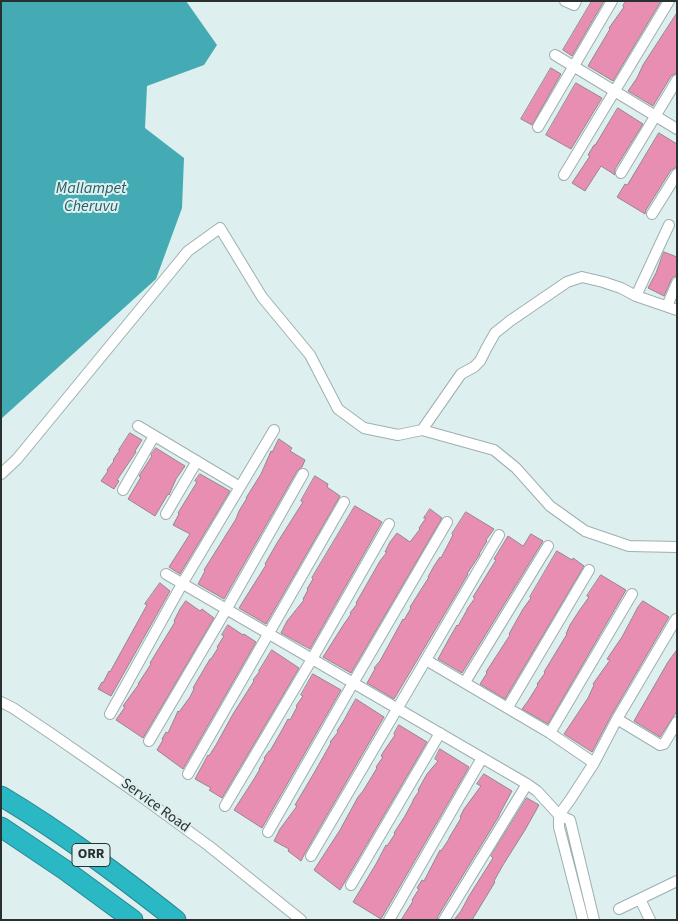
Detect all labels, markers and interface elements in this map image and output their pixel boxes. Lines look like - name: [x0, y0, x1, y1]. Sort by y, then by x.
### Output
- water label: Mallampet Cheruvu: [56, 179, 126, 217]
- street label: Service Road: [117, 775, 193, 837]
- road number: ORR: [72, 844, 110, 866]

